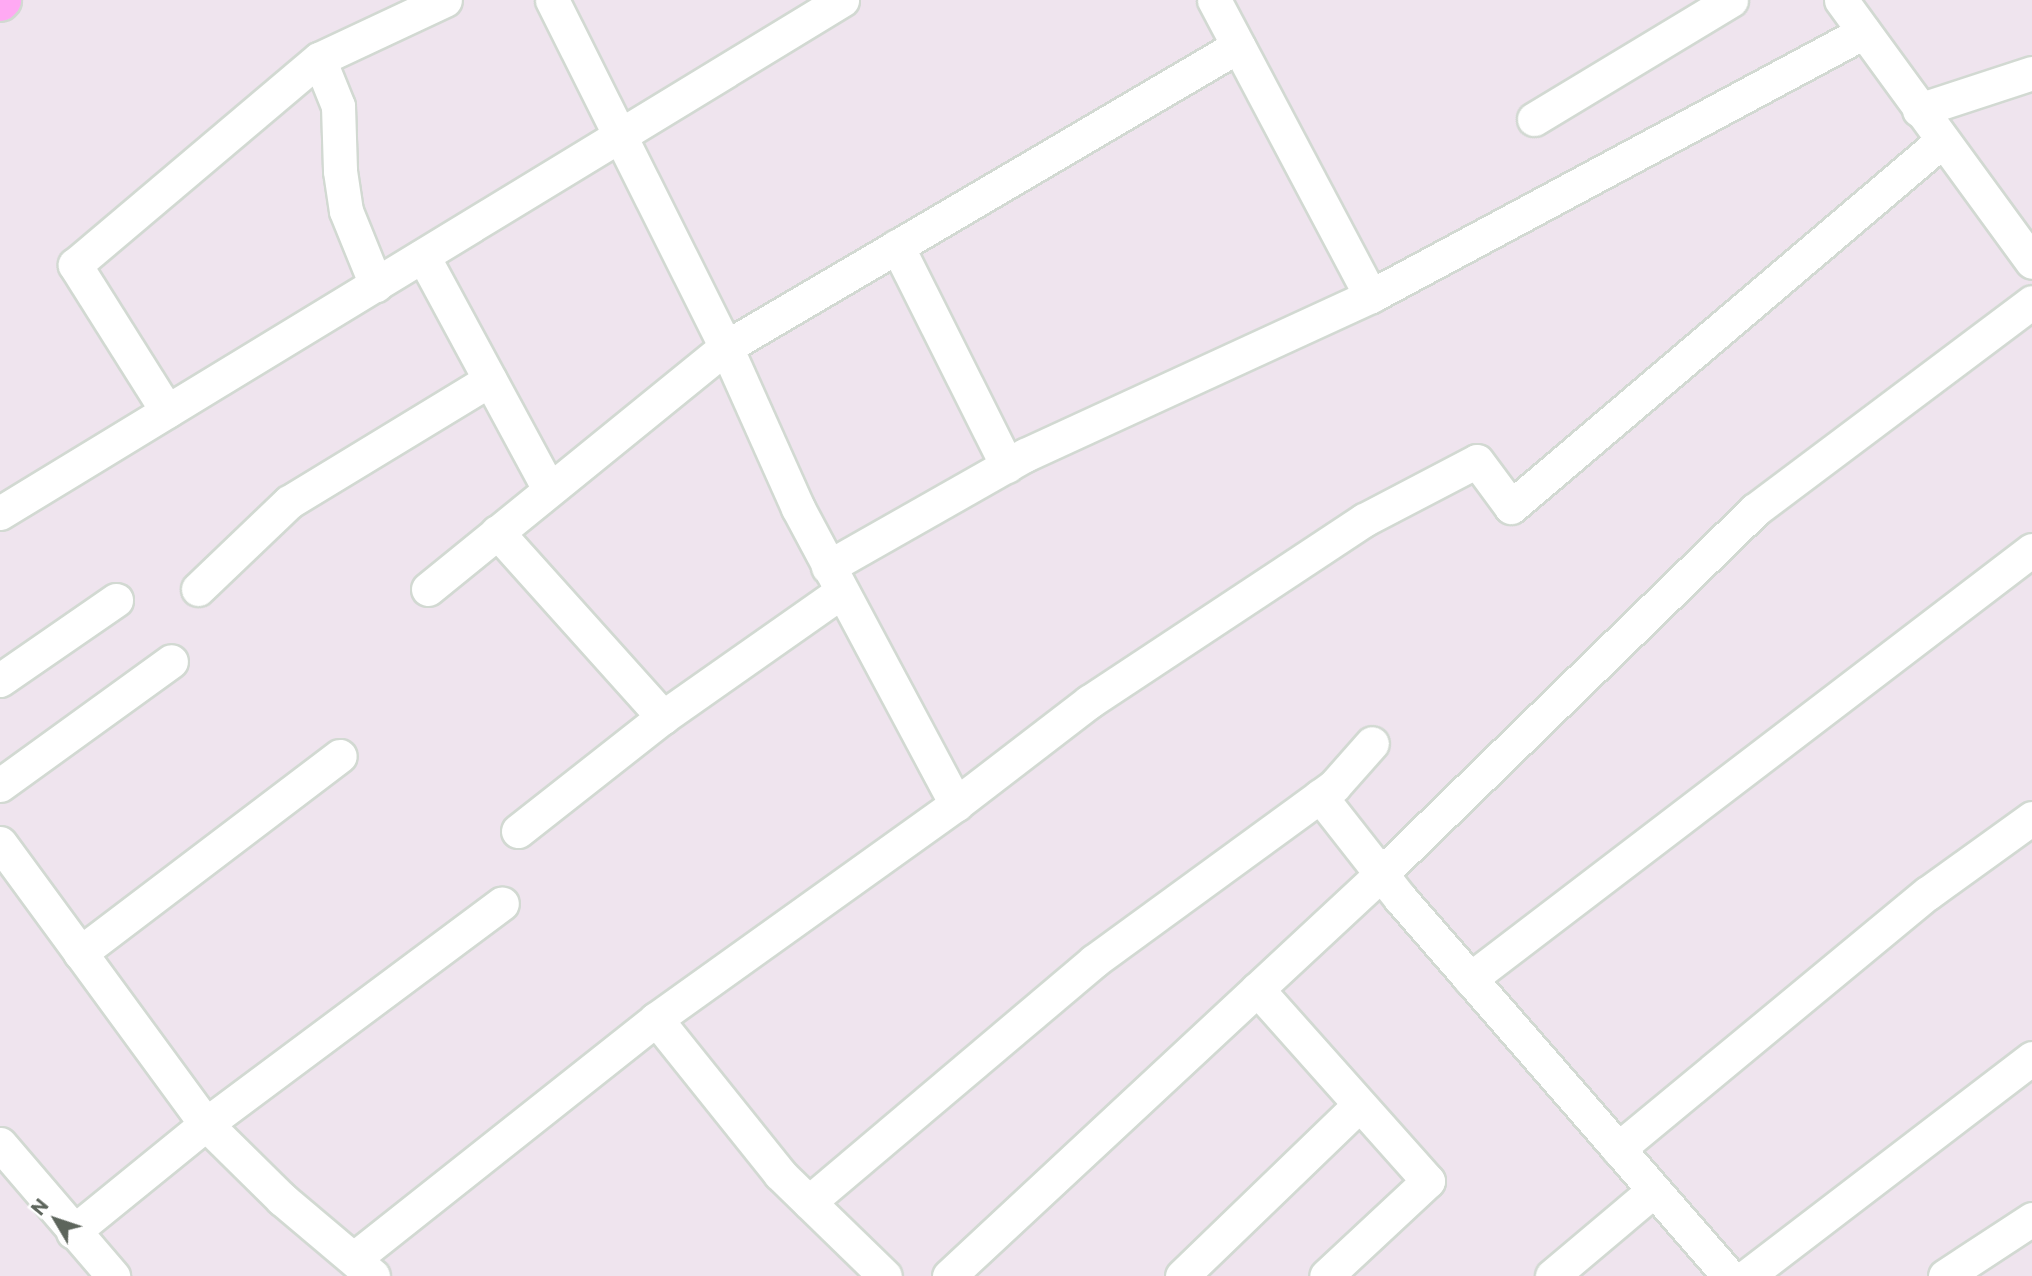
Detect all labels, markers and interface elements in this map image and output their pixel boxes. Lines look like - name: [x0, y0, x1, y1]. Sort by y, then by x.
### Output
- north arrow: [21, 1185, 91, 1255]
- text: N: [26, 1194, 53, 1219]

